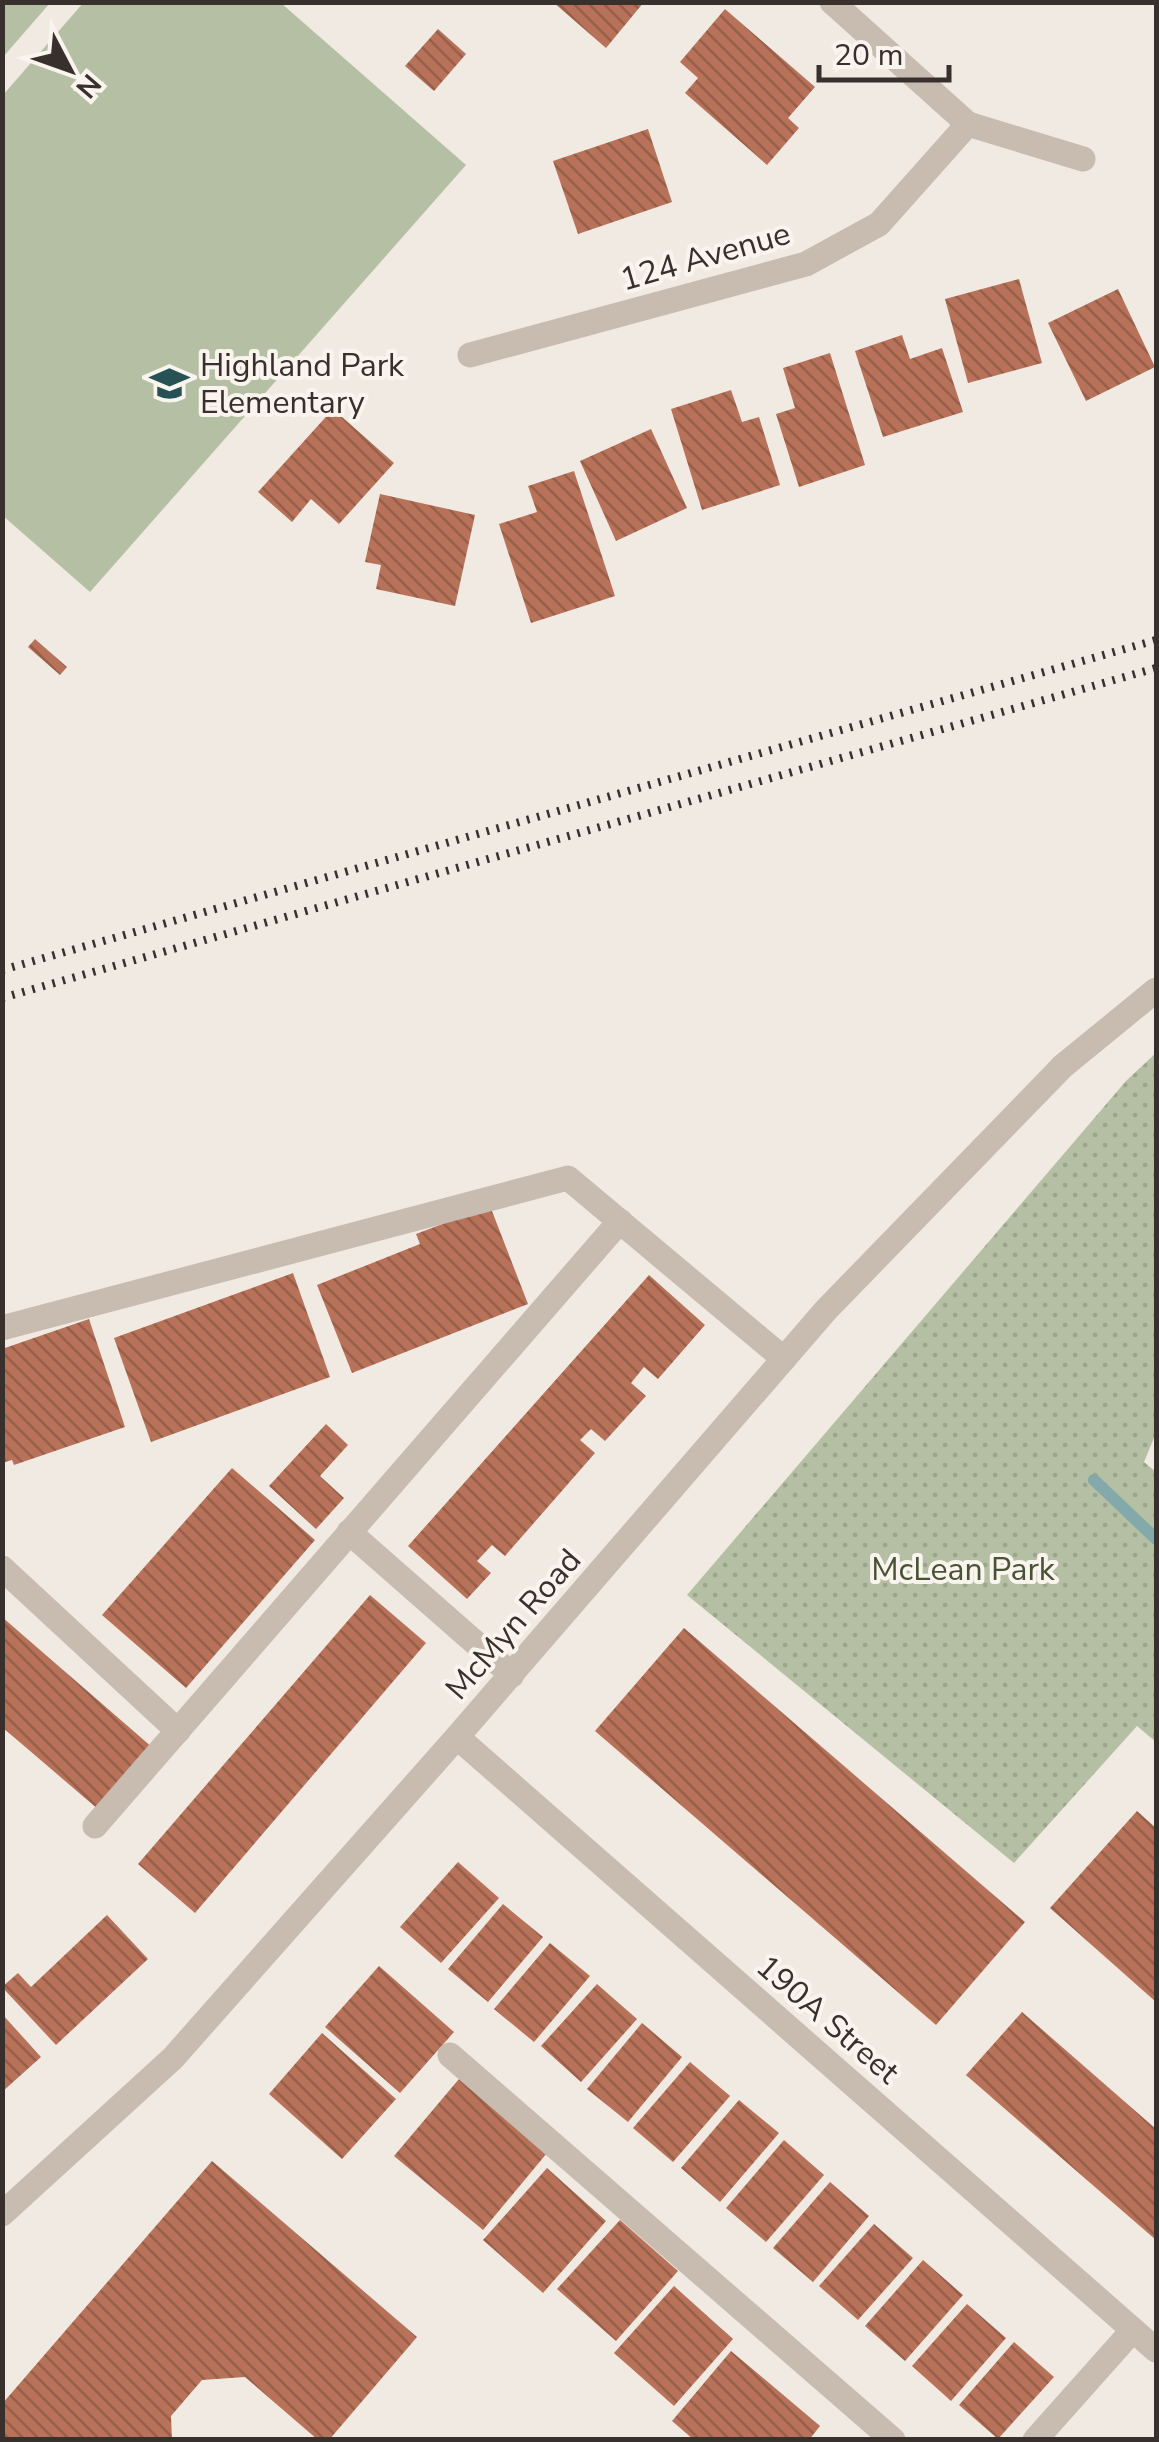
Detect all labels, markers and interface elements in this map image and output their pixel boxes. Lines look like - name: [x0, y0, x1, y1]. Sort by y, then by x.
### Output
- north arrow: [20, 20, 120, 120]
- scale bar: [819, 20, 949, 82]
- text: 20 m: [834, 35, 903, 76]
- text: N: [67, 65, 109, 106]
- street label: 124 Avenue: [615, 212, 795, 301]
- place label: Highland Park Elementary: [200, 344, 405, 424]
- school or university icon: Highland Park Elementary: [149, 362, 191, 404]
- street label: McMyn Road: [436, 1540, 591, 1709]
- park label: McLean Park: [871, 1548, 1056, 1591]
- street label: 190A Street: [747, 1945, 909, 2094]

